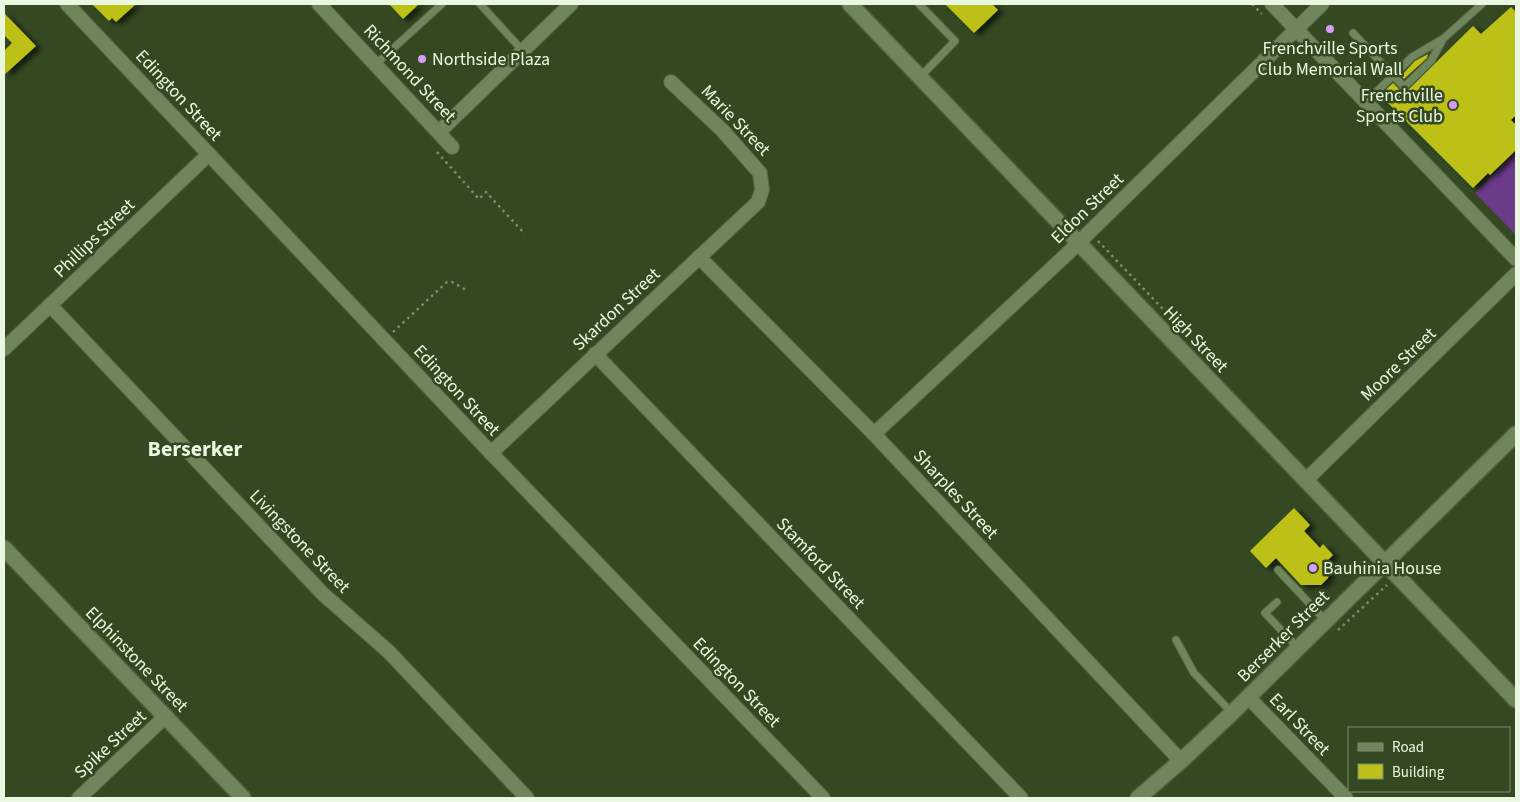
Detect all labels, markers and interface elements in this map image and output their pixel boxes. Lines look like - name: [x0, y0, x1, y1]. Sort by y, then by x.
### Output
- street label: Richmond Street: [358, 19, 462, 128]
- marker: Frenchville Sports Club Memorial Wall: [1324, 23, 1336, 35]
- place label: Frenchville Sports Club Memorial Wall: [1258, 36, 1402, 82]
- street label: Edington Street: [130, 44, 228, 147]
- place label: Northside Plaza: [432, 47, 550, 72]
- marker: Northside Plaza: [416, 53, 428, 65]
- street label: Marie Street: [695, 79, 776, 162]
- place label: Frenchville Sports Club: [1356, 83, 1443, 129]
- marker: Frenchville Sports Club: [1447, 99, 1459, 111]
- street label: Eldon Street: [1045, 167, 1129, 249]
- street label: Phillips Street: [48, 193, 141, 284]
- street label: Skardon Street: [567, 262, 666, 357]
- street label: High Street: [1158, 301, 1234, 378]
- street label: Moore Street: [1355, 322, 1442, 407]
- street label: Edington Street: [408, 339, 506, 442]
- district label: Berserker: [148, 433, 243, 465]
- street label: Sharples Street: [907, 444, 1004, 545]
- street label: Livingstone Street: [244, 484, 356, 599]
- street label: Stamford Street: [771, 512, 871, 615]
- place label: Bauhinia House: [1323, 556, 1441, 581]
- marker: Bauhinia House: [1307, 562, 1319, 574]
- street label: Berserker Street: [1232, 585, 1335, 688]
- street label: Elphinstone Street: [80, 601, 194, 718]
- street label: Edington Street: [687, 632, 786, 733]
- street label: Earl Street: [1264, 688, 1336, 761]
- street label: Spike Street: [69, 704, 152, 784]
- legend: [1348, 727, 1510, 792]
- text: Road: [1392, 737, 1424, 758]
- text: Building: [1392, 762, 1445, 783]

